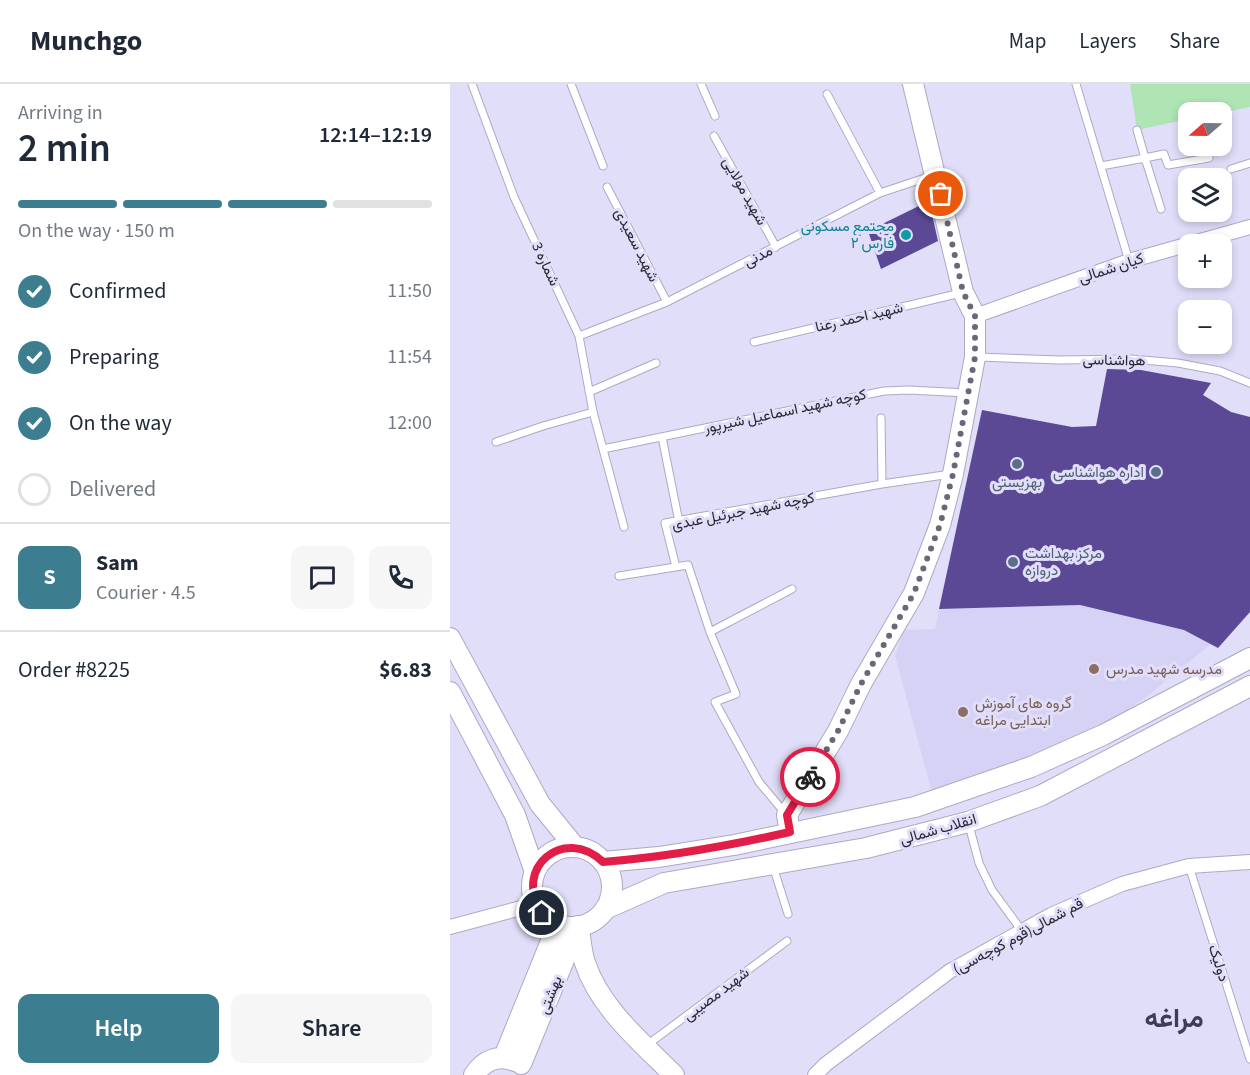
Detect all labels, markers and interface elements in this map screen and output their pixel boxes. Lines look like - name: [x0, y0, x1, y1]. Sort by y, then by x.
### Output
- text: Munchgo: [30, 21, 142, 61]
- text: Map: [1009, 26, 1046, 56]
- text: Layers: [1079, 26, 1136, 56]
- text: Share: [1169, 26, 1220, 56]
- text: Arriving in: [18, 99, 103, 127]
- north arrow: [1178, 102, 1232, 156]
- map controls: [1178, 102, 1232, 354]
- text: 12:14–12:19: [319, 119, 432, 151]
- text: 2 min: [18, 121, 111, 177]
- street label: شهید مولایی: [717, 153, 772, 229]
- pin: [915, 168, 966, 219]
- button: layers: [1178, 168, 1232, 222]
- icon: bag: [924, 177, 957, 210]
- street label: شهید سعیدی: [609, 205, 664, 286]
- place label: مجتمع مسکونی فارس ۲: [801, 216, 894, 254]
- text: On the way · 150 m: [18, 217, 175, 245]
- marker: مجتمع مسکونی فارس ۲: [899, 228, 913, 242]
- button: +: [1178, 234, 1232, 288]
- street label: شماره 3: [526, 239, 565, 290]
- street label: مدنی: [740, 240, 776, 273]
- street label: کیان شمالی: [1076, 248, 1147, 289]
- icon: check: [18, 275, 51, 308]
- text: Confirmed: [69, 275, 166, 307]
- text: 11:50: [387, 277, 432, 305]
- street label: شهید احمد رعنا: [813, 297, 905, 338]
- button: −: [1178, 300, 1232, 354]
- icon: check: [18, 341, 51, 374]
- text: Preparing: [69, 341, 159, 373]
- text: 11:54: [387, 343, 432, 371]
- street label: هواشناسی: [1082, 349, 1146, 372]
- street label: کوچه شهید اسماعیل شیرپور: [701, 384, 869, 439]
- icon: check: [18, 407, 51, 440]
- text: On the way: [69, 407, 172, 439]
- text: 12:00: [387, 409, 432, 437]
- marker: بهزیستی: [1010, 457, 1024, 471]
- place label: اداره هواشناسی: [1053, 462, 1144, 483]
- marker: اداره هواشناسی: [1149, 465, 1163, 479]
- place label: بهزیستی: [992, 472, 1042, 493]
- text: Delivered: [69, 473, 156, 505]
- street label: کوچه شهید جبرئیل عبدی: [670, 487, 817, 536]
- place label: مرکز بهداشت دروازه: [1025, 543, 1102, 581]
- button: chat: [291, 546, 354, 609]
- button: phone: [369, 546, 432, 609]
- text: Sam: [96, 547, 139, 579]
- marker: مرکز بهداشت دروازه: [1006, 555, 1020, 569]
- text: S: [43, 561, 56, 593]
- text: Courier · 4.5: [96, 579, 196, 607]
- text: Order #8225: [18, 654, 130, 686]
- text: $6.83: [379, 654, 432, 686]
- place label: مدرسه شهید مدرس: [1106, 659, 1222, 680]
- marker: مدرسه شهید مدرس: [1087, 662, 1101, 676]
- place label: گروه های آموزش ابتدایی مراغه: [975, 693, 1072, 731]
- marker: گروه های آموزش ابتدایی مراغه: [956, 705, 970, 719]
- courier: [780, 747, 840, 807]
- icon: bike: [794, 761, 827, 794]
- street label: انقلاب شمالی: [897, 809, 979, 850]
- pin: [516, 887, 567, 938]
- street label: قم شمالی(قوم کوچه‌سی): [949, 893, 1087, 980]
- icon: home: [525, 896, 558, 929]
- street label: دولیک: [1203, 942, 1234, 984]
- street label: شهید مصیبی: [679, 962, 754, 1026]
- street label: بهشتی: [533, 973, 568, 1018]
- button: Help: [18, 994, 219, 1063]
- button: Share: [231, 994, 432, 1063]
- district label: مراغه: [1144, 999, 1204, 1038]

